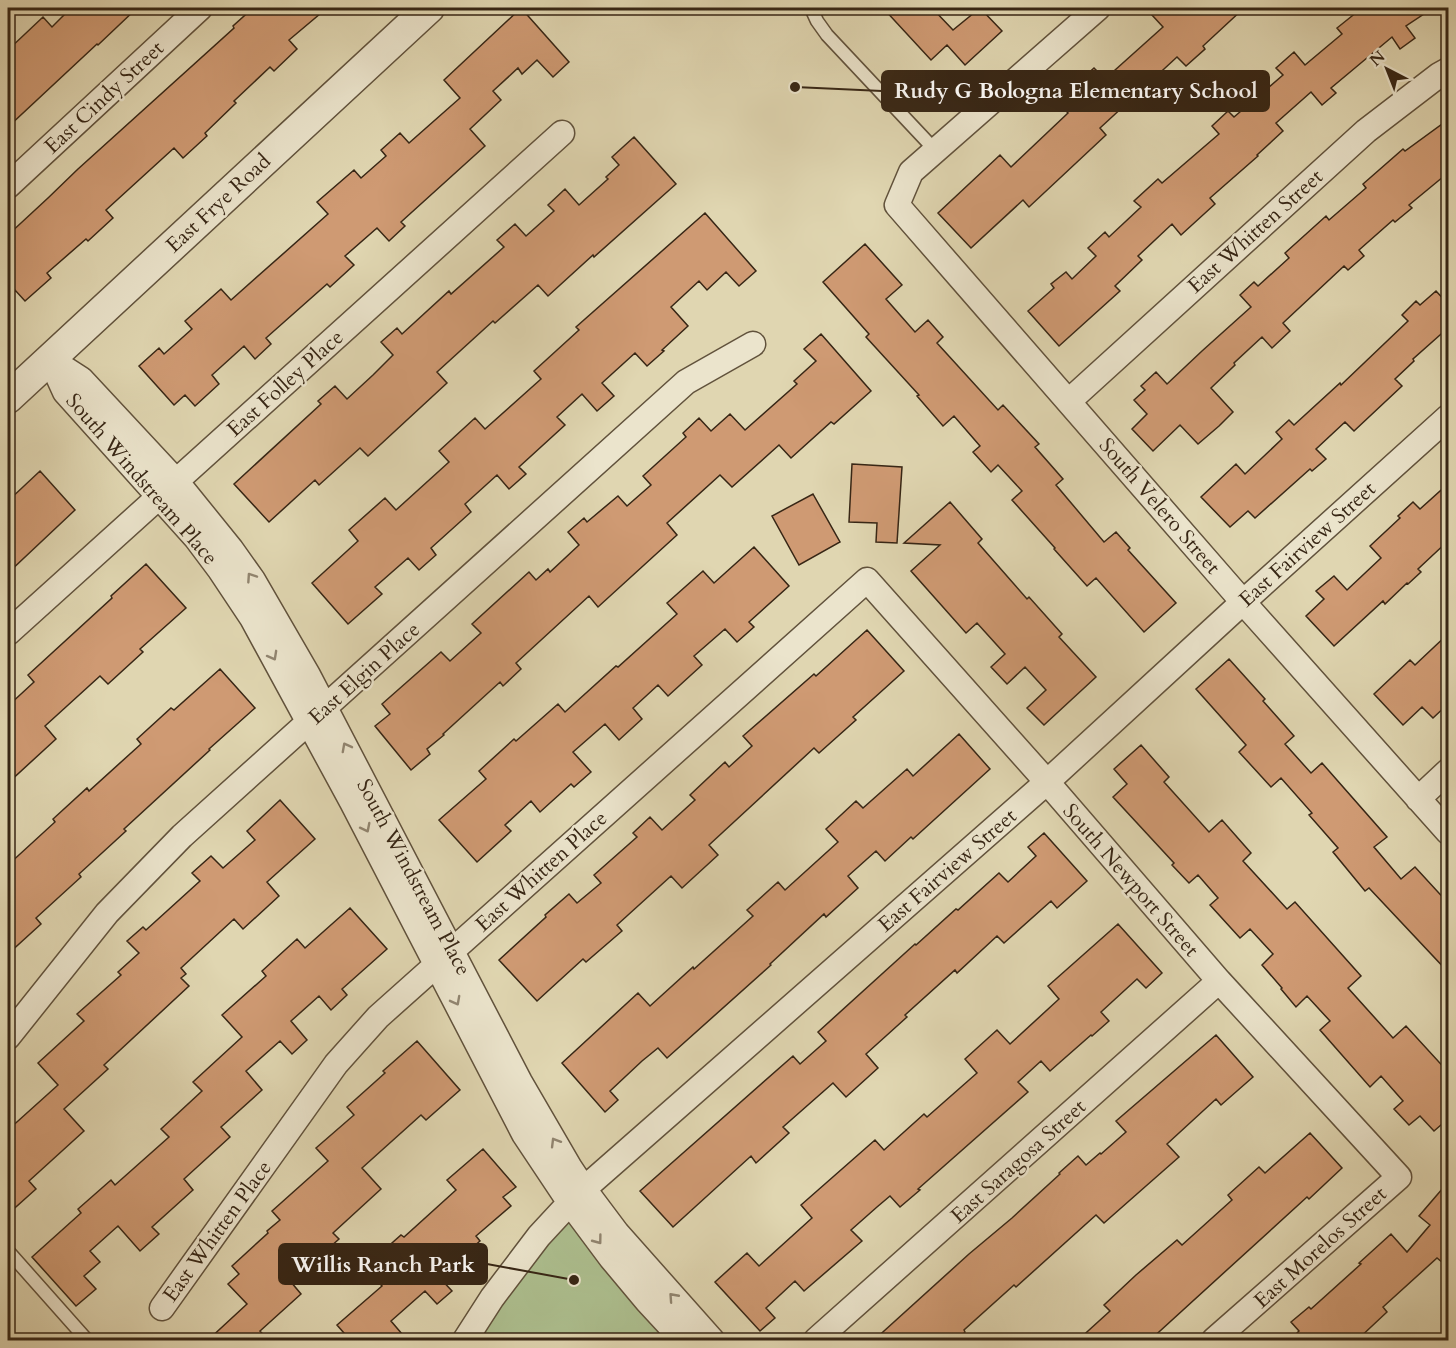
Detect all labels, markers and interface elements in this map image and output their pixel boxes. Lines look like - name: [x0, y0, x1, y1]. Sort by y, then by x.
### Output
- street label: East Cindy Street: [38, 34, 171, 160]
- north arrow: [1357, 39, 1417, 99]
- text: N: [1365, 46, 1390, 71]
- callout: Rudy G Bologna Elementary School: [882, 71, 1269, 111]
- text: Rudy G Bologna Elementary School: [894, 76, 1258, 106]
- street label: East Frye Road: [160, 147, 277, 259]
- street label: East Whitten Street: [1181, 163, 1330, 300]
- street label: East Folley Place: [221, 323, 350, 444]
- street label: South Windstream Place: [59, 387, 224, 571]
- street label: South Velero Street: [1092, 432, 1227, 581]
- street label: East Fairview Street: [1233, 475, 1382, 614]
- one-way arrow: [246, 573, 258, 583]
- street label: East Elgin Place: [302, 615, 426, 731]
- one-way arrow: [266, 650, 277, 660]
- one-way arrow: [342, 743, 353, 753]
- street label: South Windstream Place: [349, 774, 478, 981]
- street label: South Newport Street: [1056, 797, 1206, 963]
- street label: East Fairview Street: [872, 802, 1023, 939]
- street label: East Whitten Place: [469, 804, 614, 938]
- one-way arrow: [359, 821, 370, 832]
- one-way arrow: [448, 994, 460, 1005]
- street label: East Saragosa Street: [944, 1092, 1093, 1230]
- one-way arrow: [550, 1138, 562, 1148]
- street label: East Whitten Place: [156, 1155, 279, 1308]
- street label: East Morelos Street: [1248, 1180, 1393, 1315]
- one-way arrow: [590, 1233, 601, 1244]
- callout: Willis Ranch Park: [279, 1244, 487, 1284]
- text: Willis Ranch Park: [290, 1250, 475, 1280]
- one-way arrow: [669, 1293, 680, 1304]

